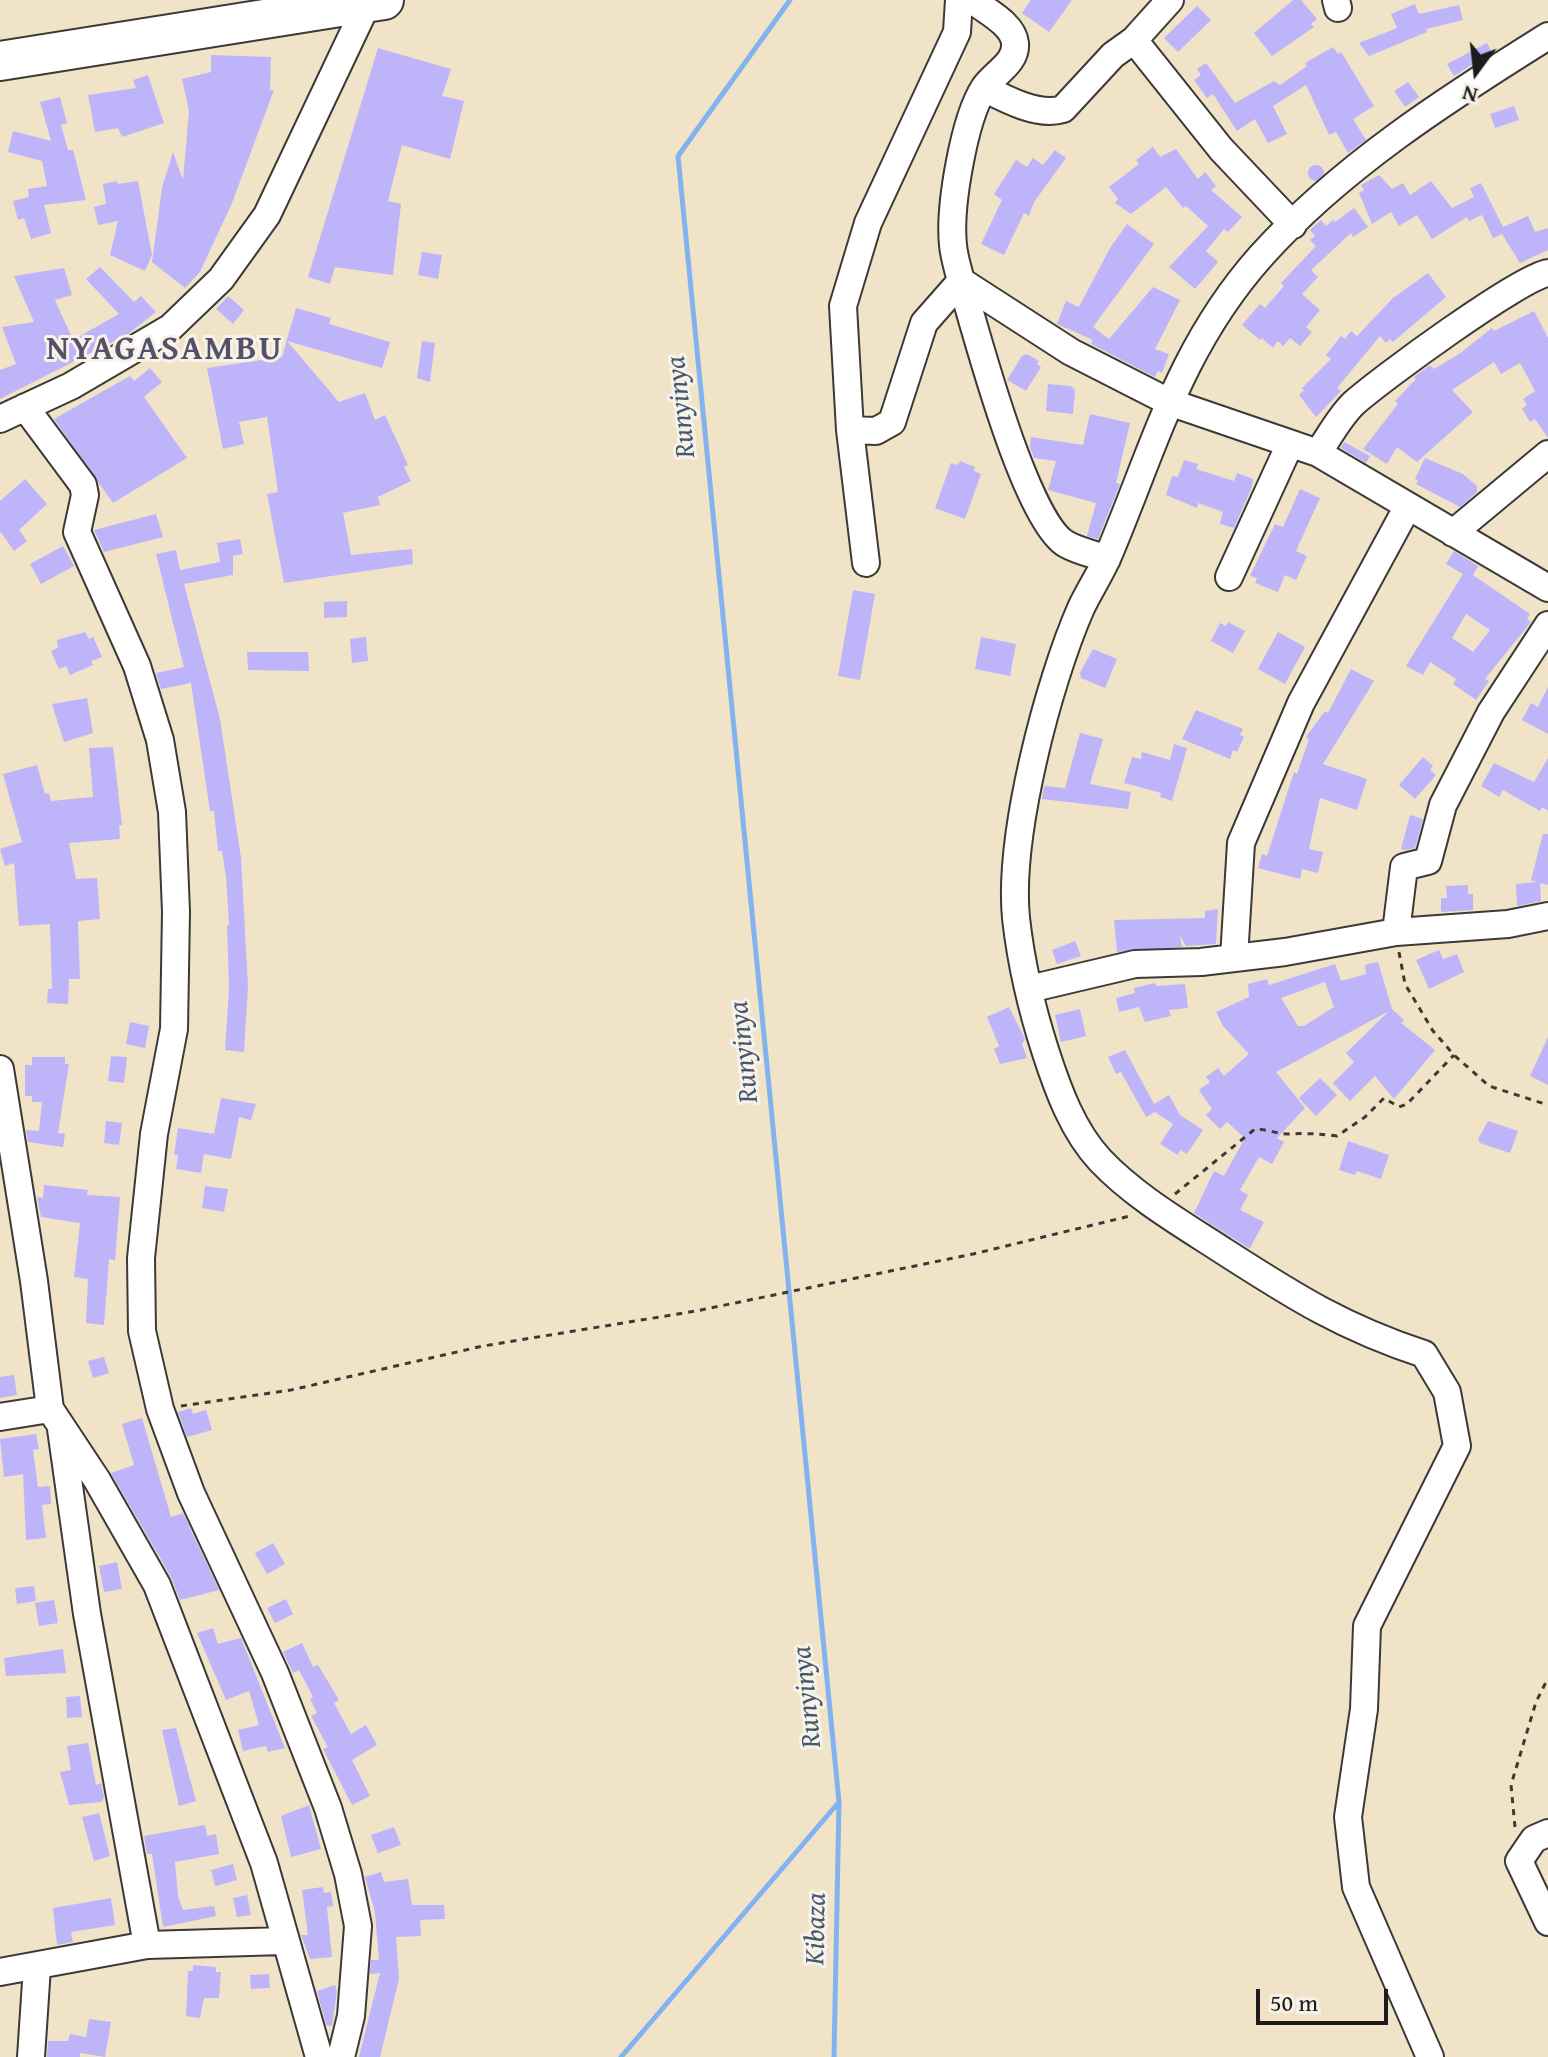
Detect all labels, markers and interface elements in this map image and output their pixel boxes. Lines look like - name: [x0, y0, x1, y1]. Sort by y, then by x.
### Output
- north arrow: [1436, 32, 1516, 112]
- text: N: [1459, 78, 1481, 113]
- district label: NYAGASAMBU: [46, 330, 284, 370]
- water label: Runyinya: [660, 354, 704, 460]
- water label: Runyinya: [723, 999, 767, 1105]
- water label: Runyinya: [786, 1644, 830, 1750]
- water label: Kibaza: [800, 1892, 834, 1966]
- scale bar: [1260, 1973, 1392, 2023]
- text: 50 m: [1270, 1985, 1318, 2020]

